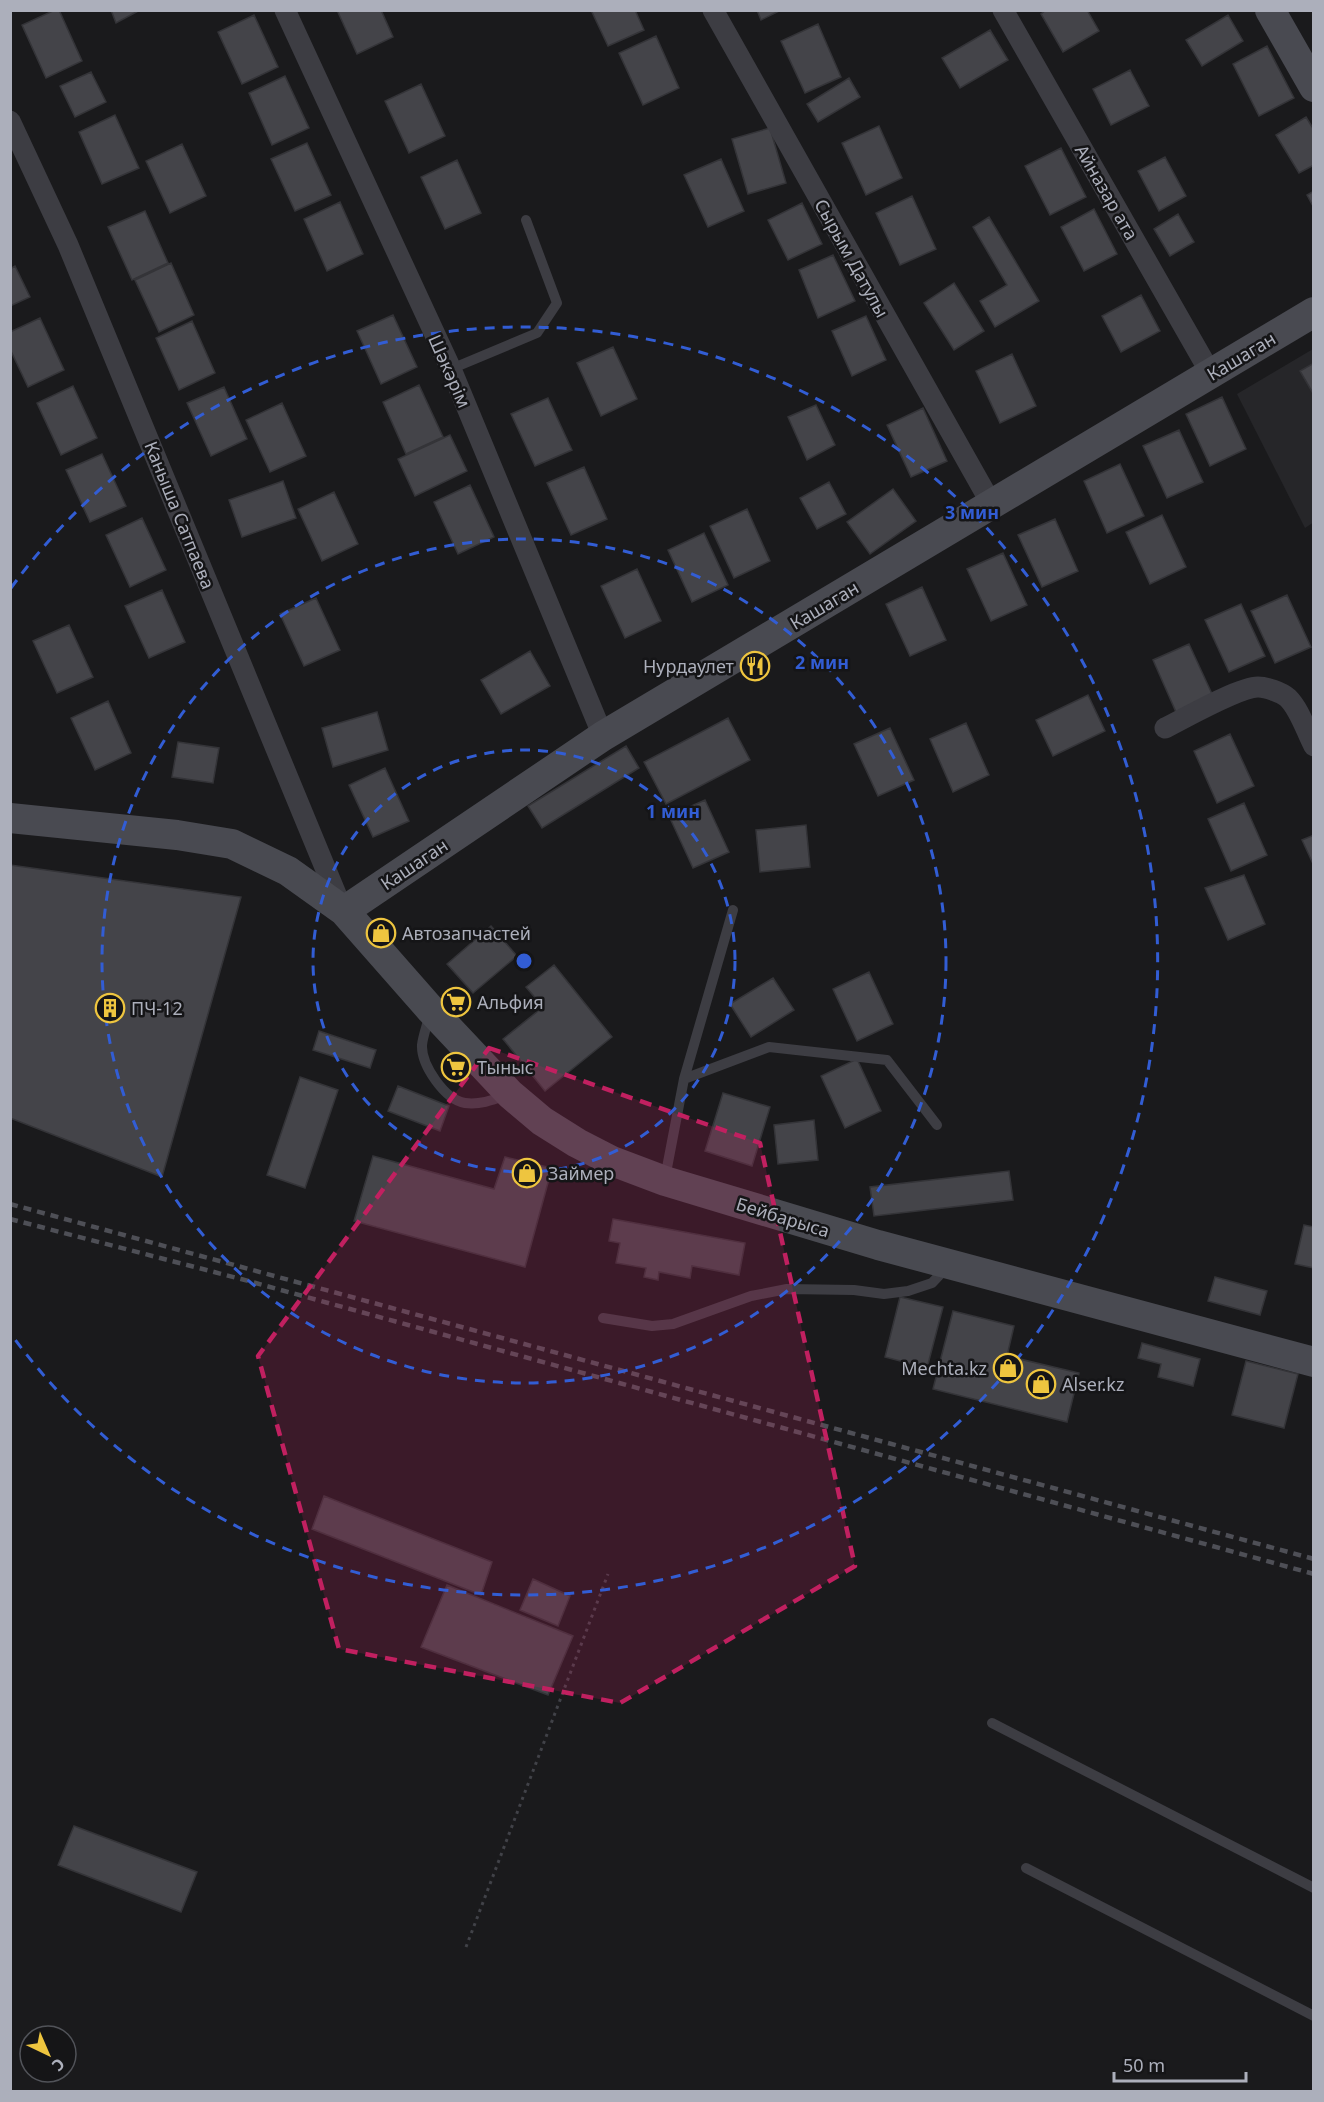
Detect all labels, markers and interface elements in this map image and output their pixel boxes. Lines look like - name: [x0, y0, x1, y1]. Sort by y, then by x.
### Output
- street label: Айназар ата: [1070, 140, 1144, 244]
- street label: Сырым Датулы: [809, 194, 895, 322]
- street label: Кашаган: [1202, 326, 1280, 386]
- street label: Шәкәрім: [423, 331, 477, 411]
- street label: Каныша Сатпаева: [139, 438, 221, 592]
- text: 3 мин: [945, 500, 999, 524]
- street label: Кашаган: [785, 575, 863, 635]
- restaurant icon: Нурдаулет: [739, 650, 771, 682]
- text: 2 мин: [795, 650, 849, 674]
- place label: Нурдаулет: [643, 654, 735, 678]
- text: 1 мин: [646, 799, 700, 823]
- street label: Кашаган: [376, 833, 452, 895]
- shop icon: Автозапчастей: [365, 917, 397, 949]
- place label: Автозапчастей: [402, 921, 531, 945]
- centre of rings: [514, 951, 534, 971]
- supermarket icon: Альфия: [440, 986, 472, 1018]
- place label: Альфия: [477, 990, 544, 1014]
- building icon: ПЧ-12: [94, 992, 126, 1024]
- place label: ПЧ-12: [131, 996, 183, 1020]
- supermarket icon: Тыныс: [440, 1051, 472, 1083]
- place label: Тыныс: [477, 1055, 534, 1079]
- shop icon: Займер: [511, 1157, 543, 1189]
- place label: Займер: [548, 1161, 614, 1185]
- street label: Бейбарыса: [733, 1191, 833, 1243]
- shop icon: Mechta.kz: [992, 1352, 1024, 1384]
- place label: Mechta.kz: [901, 1356, 987, 1380]
- shop icon: Alser.kz: [1025, 1368, 1057, 1400]
- place label: Alser.kz: [1062, 1372, 1124, 1396]
- north arrow: [18, 2024, 78, 2084]
- scale bar: [1114, 2045, 1246, 2083]
- text: С: [47, 2053, 70, 2076]
- text: 50 m: [1123, 2053, 1165, 2077]

